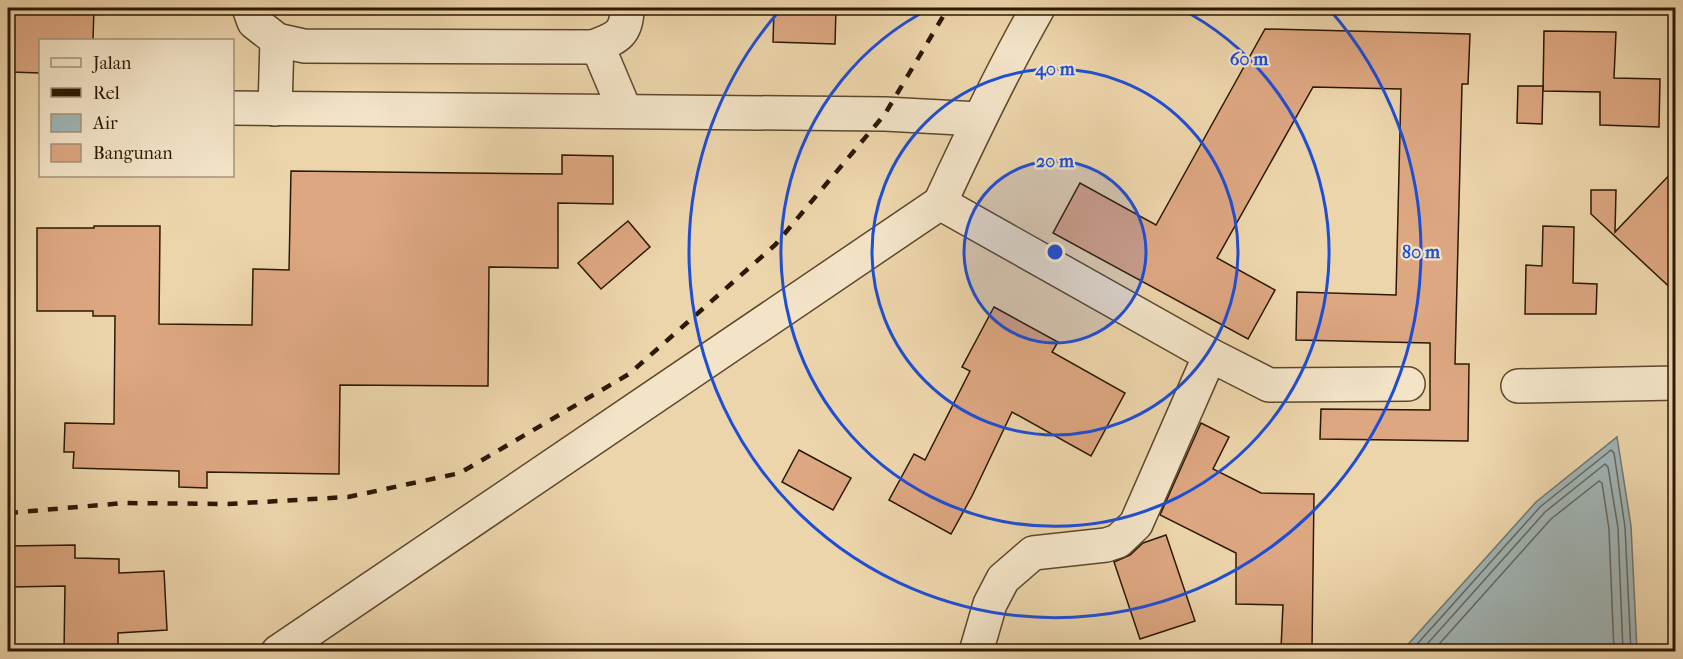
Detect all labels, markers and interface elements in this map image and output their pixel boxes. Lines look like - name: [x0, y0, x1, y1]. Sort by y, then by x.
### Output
- legend: [39, 39, 234, 177]
- text: 60 m: [1230, 49, 1269, 70]
- text: Jalan: [91, 53, 132, 74]
- text: 40 m: [1034, 59, 1076, 80]
- text: Rel: [93, 83, 120, 104]
- text: Air: [92, 113, 118, 134]
- text: Bangunan: [93, 143, 173, 164]
- text: 20 m: [1036, 151, 1075, 172]
- centre of rings: [1045, 242, 1065, 262]
- text: 80 m: [1402, 242, 1441, 263]

